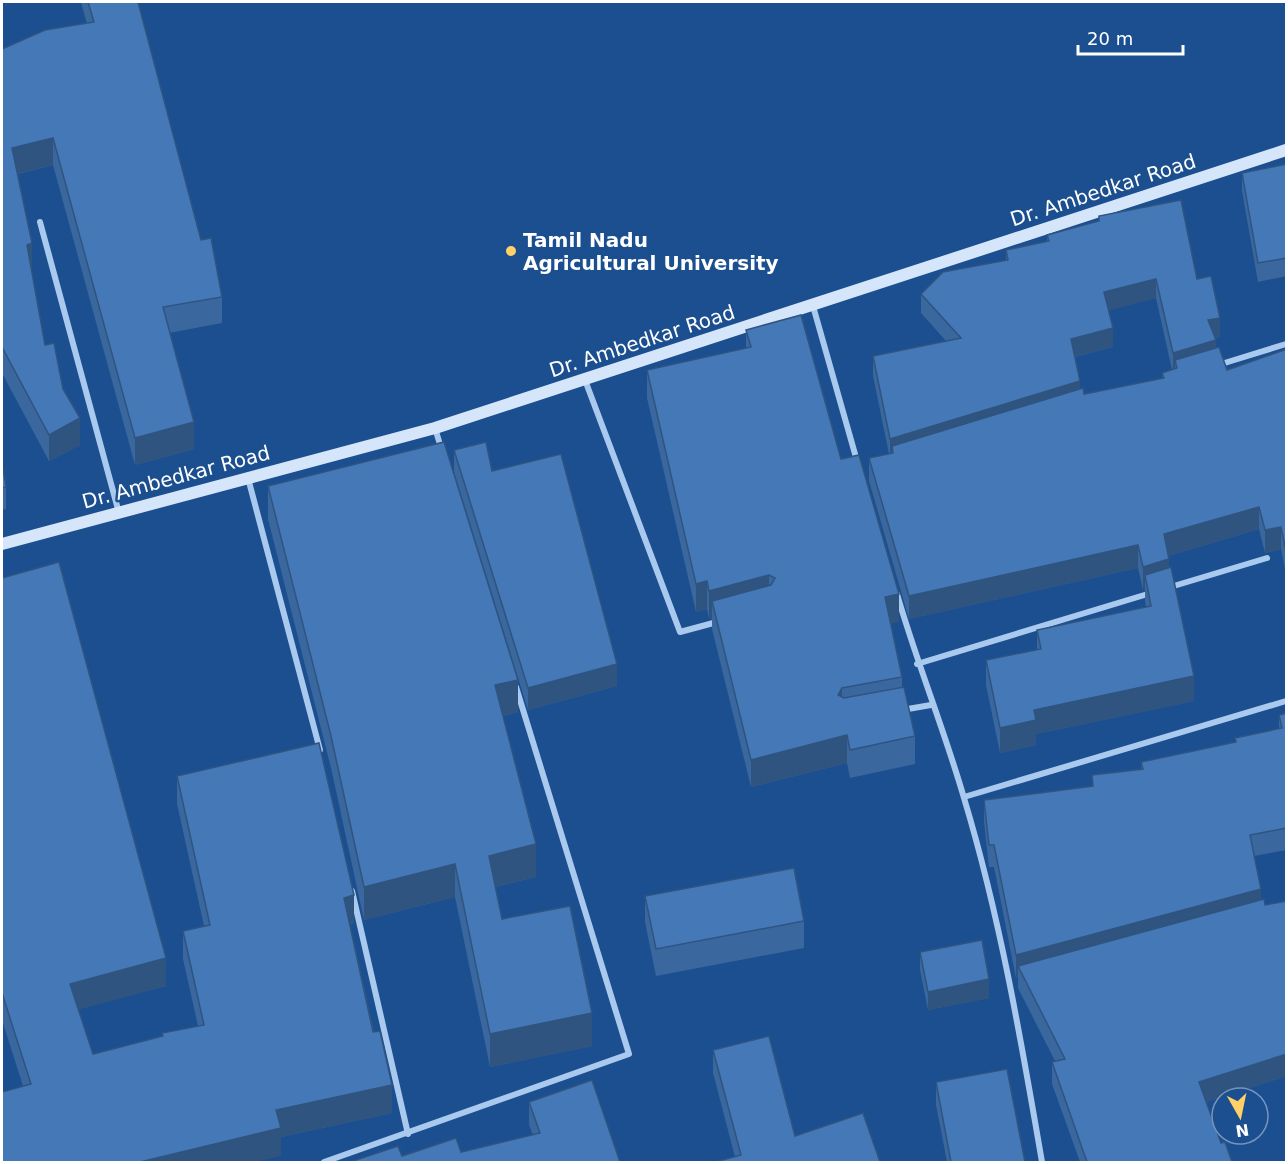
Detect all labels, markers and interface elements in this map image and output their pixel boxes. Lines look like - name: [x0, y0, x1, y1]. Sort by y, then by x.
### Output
- scale bar: [1078, 18, 1183, 56]
- text: 20 m: [1087, 28, 1133, 49]
- street label: Dr. Ambedkar Road: [1007, 149, 1199, 231]
- place label: Tamil Nadu Agricultural University: [523, 228, 779, 275]
- marker: Tamil Nadu Agricultural University: [504, 244, 518, 258]
- street label: Dr. Ambedkar Road: [546, 300, 738, 382]
- street label: Dr. Ambedkar Road: [79, 440, 273, 514]
- north arrow: [1210, 1086, 1270, 1146]
- text: N: [1234, 1120, 1250, 1141]

